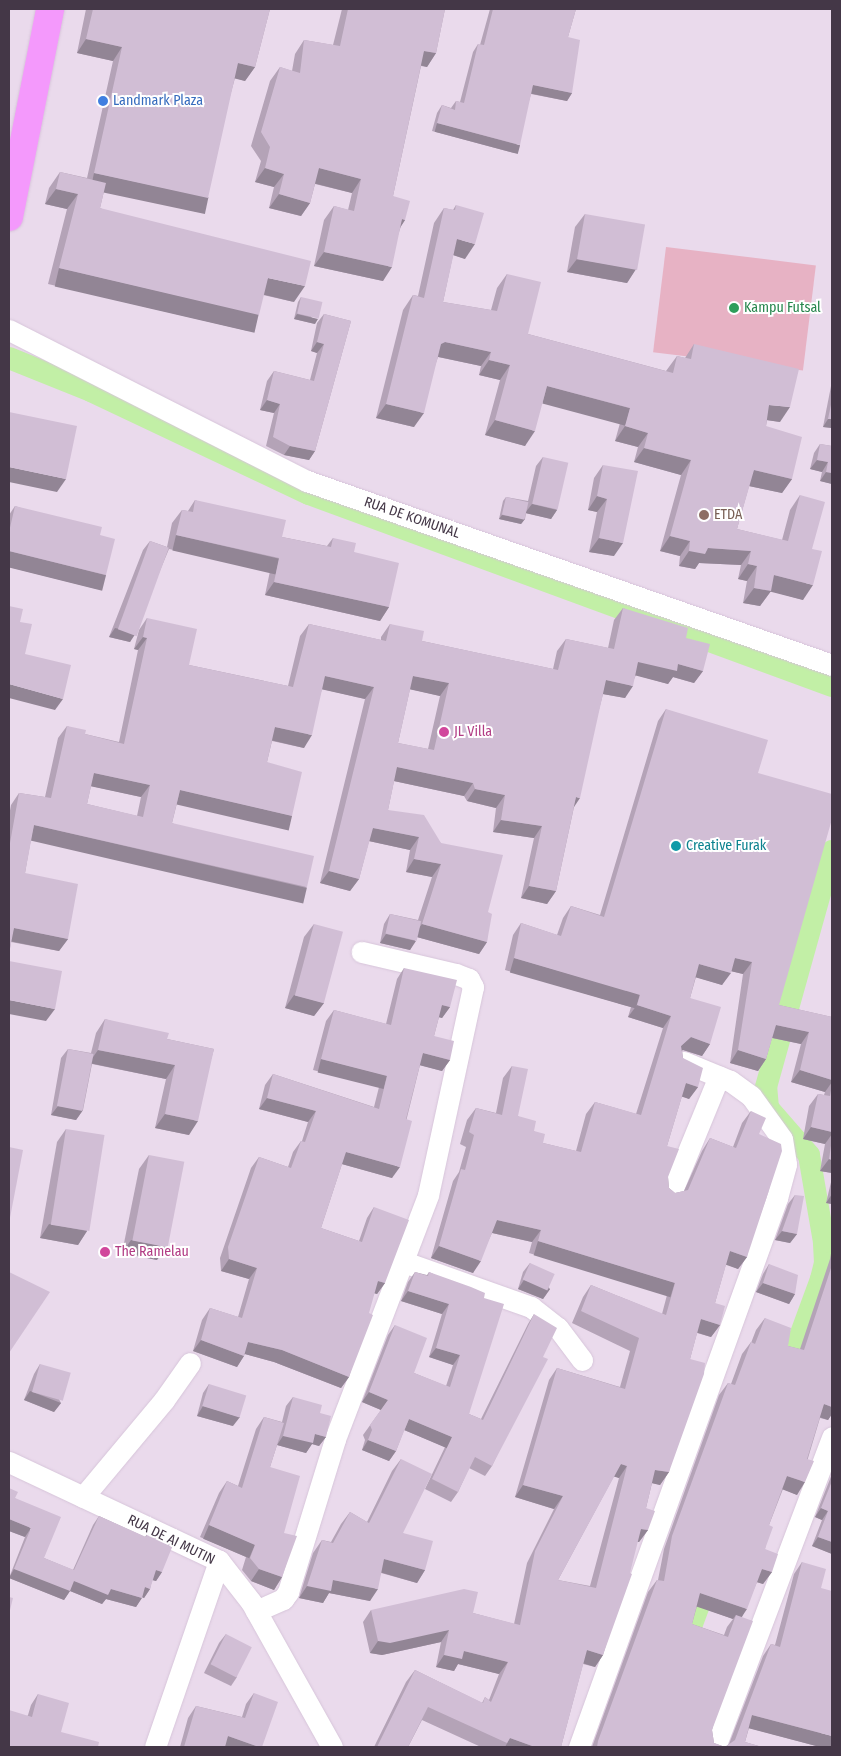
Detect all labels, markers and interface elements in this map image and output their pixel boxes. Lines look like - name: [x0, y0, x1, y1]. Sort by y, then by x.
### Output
- place label: Landmark Plaza: [113, 93, 203, 109]
- marker: Landmark Plaza: [97, 95, 109, 107]
- place label: Kampu Futsal: [744, 300, 821, 316]
- marker: Kampu Futsal: [728, 302, 740, 314]
- street label: RUA DE KOMUNAL: [362, 494, 462, 542]
- place label: ETDA: [714, 507, 742, 523]
- marker: ETDA: [698, 509, 710, 521]
- place label: JL Villa: [454, 724, 492, 740]
- marker: JL Villa: [438, 726, 450, 738]
- place label: Creative Furak: [686, 838, 766, 854]
- marker: Creative Furak: [670, 840, 682, 852]
- place label: The Ramelau: [115, 1244, 189, 1260]
- marker: The Ramelau: [99, 1246, 111, 1258]
- street label: RUA DE AI MUTIN: [124, 1512, 218, 1568]

